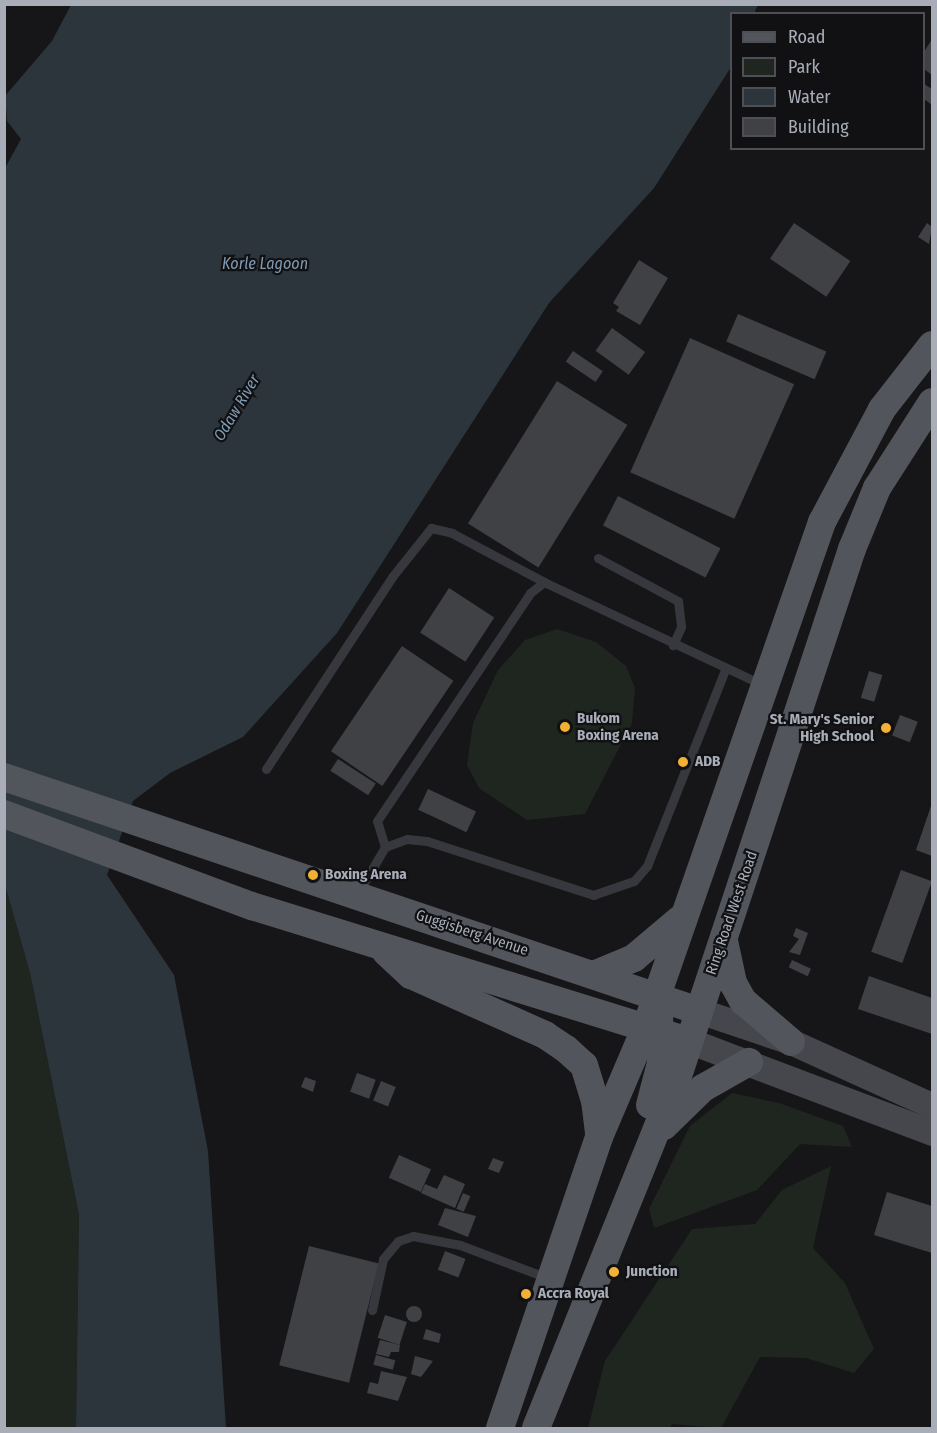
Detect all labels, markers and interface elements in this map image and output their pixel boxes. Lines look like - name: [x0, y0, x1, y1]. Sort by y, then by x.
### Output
- legend: [730, 12, 925, 150]
- text: Road: [788, 26, 825, 48]
- text: Park: [788, 56, 820, 78]
- text: Water: [788, 86, 831, 108]
- text: Building: [788, 116, 849, 138]
- water label: Korle Lagoon: [222, 254, 308, 274]
- water label: Odaw River: [210, 371, 264, 445]
- place label: Bukom Boxing Arena: [577, 709, 659, 744]
- place label: St. Mary's Senior High School: [770, 710, 874, 745]
- marker: Bukom Boxing Arena: [558, 720, 572, 734]
- marker: St. Mary's Senior High School: [879, 721, 893, 735]
- place label: ADB: [695, 753, 720, 771]
- marker: ADB: [676, 755, 690, 769]
- street label: Ring Road West Road: [702, 849, 762, 977]
- place label: Boxing Arena: [325, 866, 407, 884]
- marker: Boxing Arena: [306, 868, 320, 882]
- street label: Guggisberg Avenue: [414, 906, 530, 960]
- place label: Junction: [626, 1263, 678, 1281]
- marker: Junction: [607, 1265, 621, 1279]
- place label: Accra Royal: [538, 1285, 609, 1303]
- marker: Accra Royal: [519, 1287, 533, 1301]

